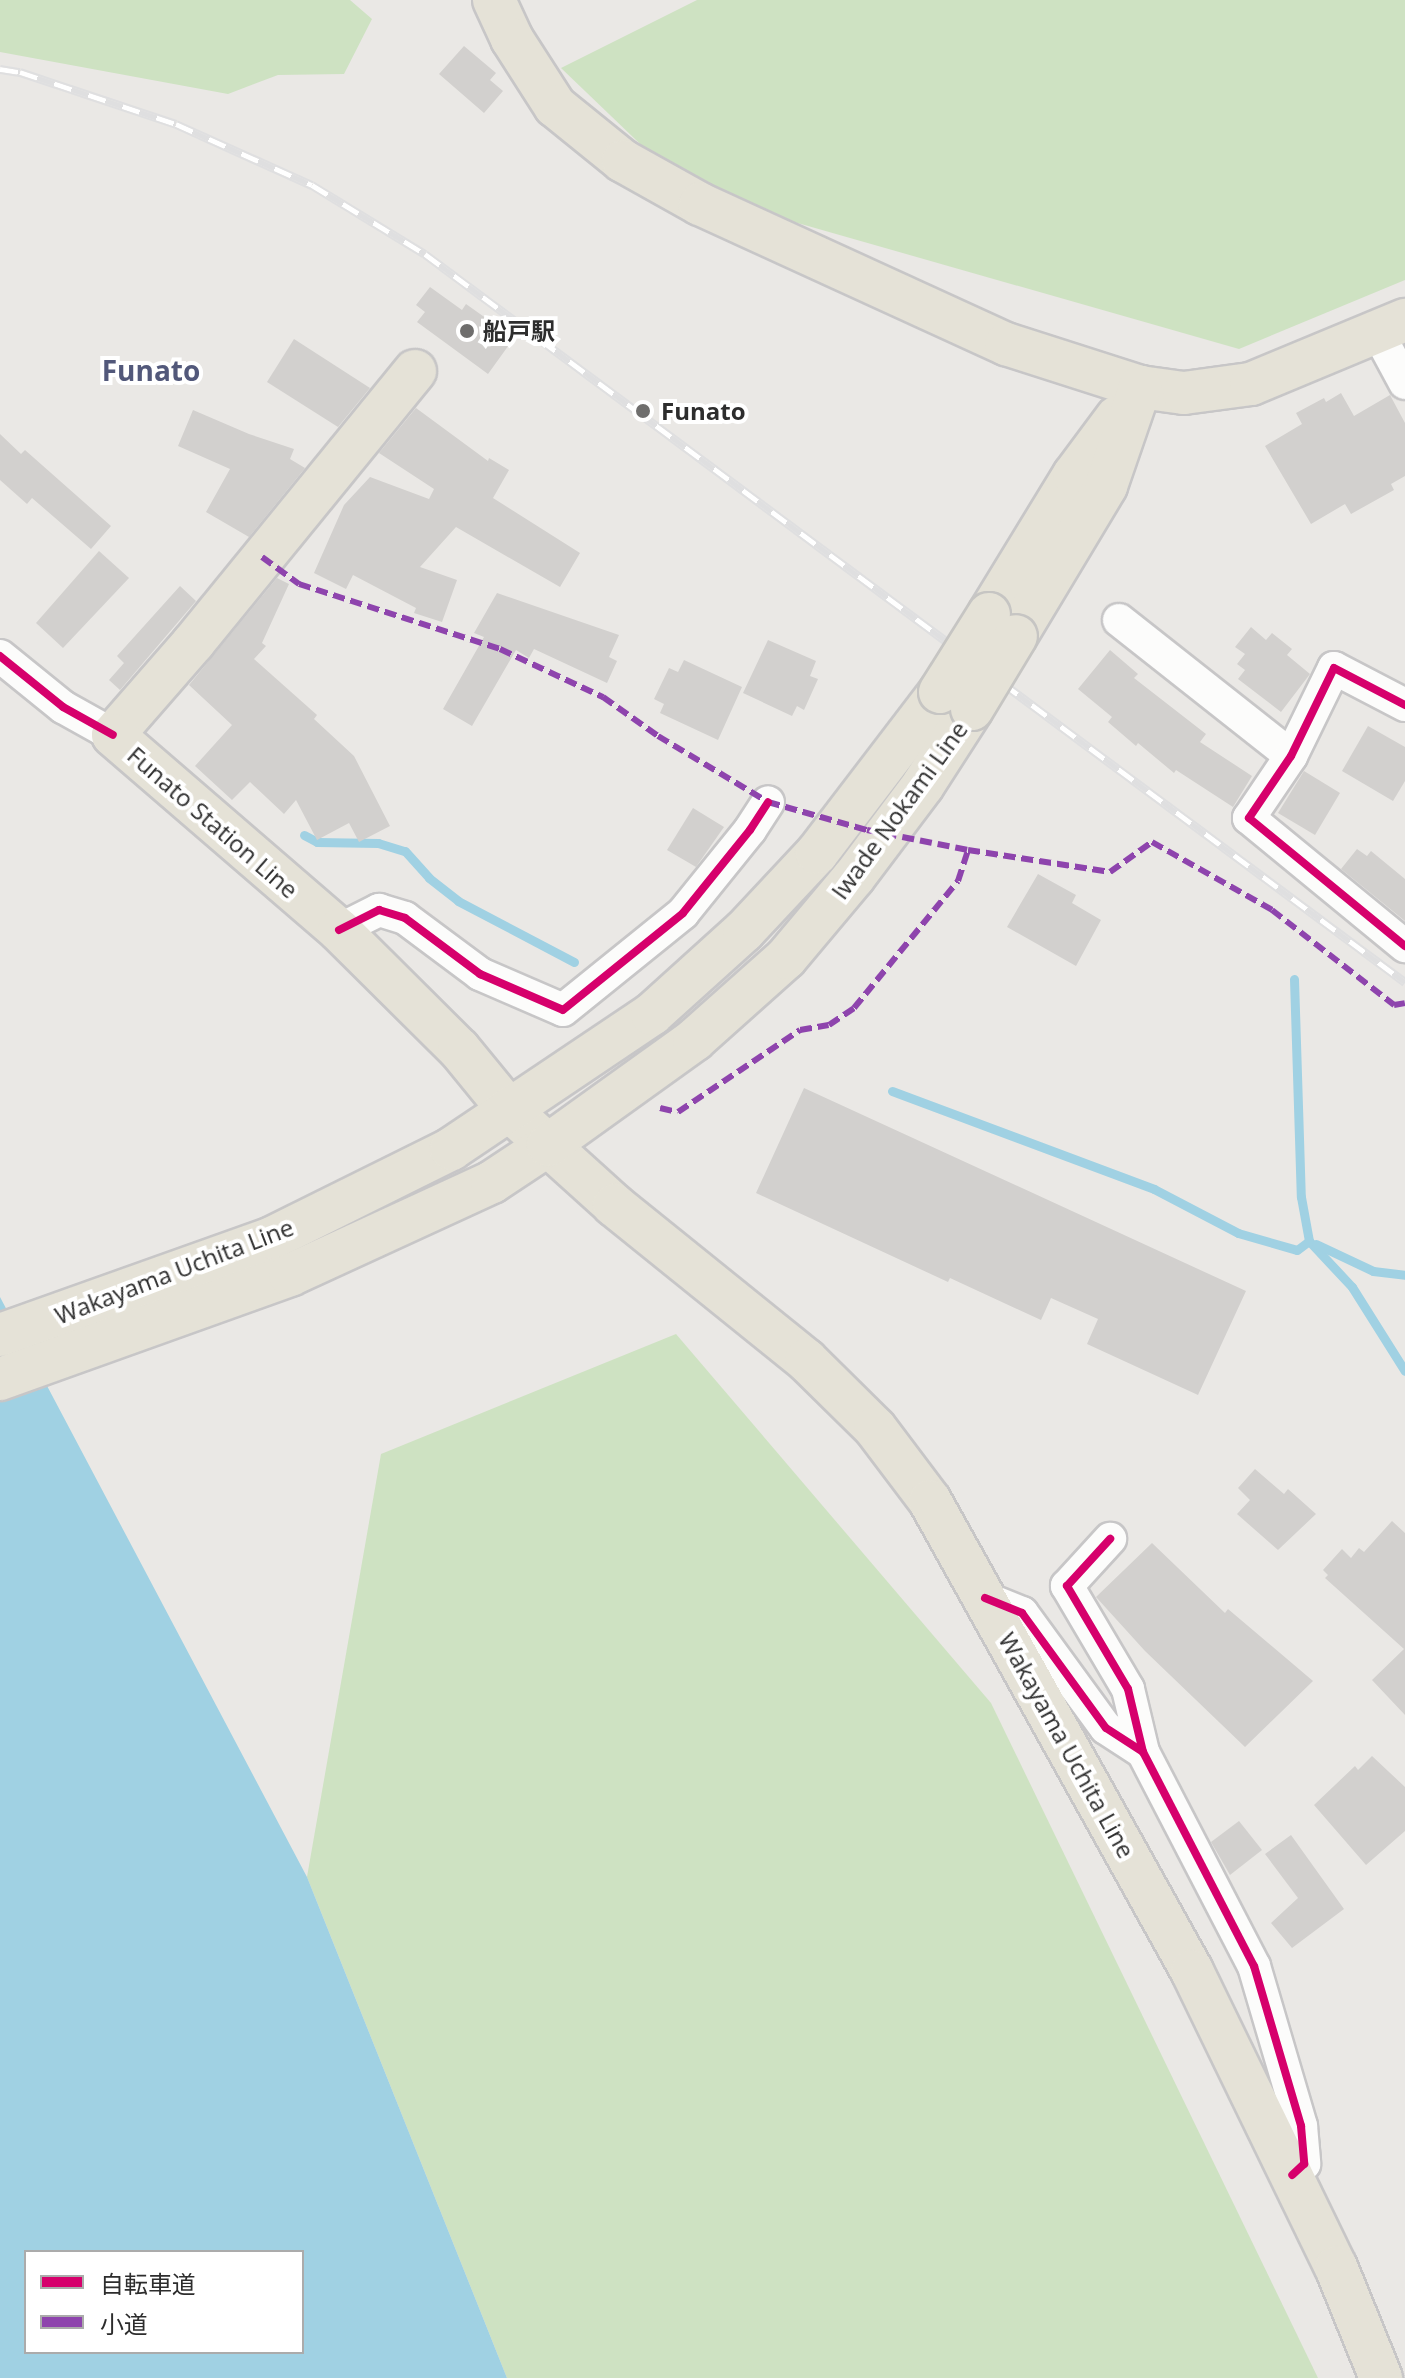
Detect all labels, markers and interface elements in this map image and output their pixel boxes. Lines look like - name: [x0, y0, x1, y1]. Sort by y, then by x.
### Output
- place label: 船戸駅: [483, 317, 555, 345]
- marker: 船戸駅: [458, 322, 476, 340]
- district label: Funato: [102, 353, 200, 387]
- place label: Funato: [661, 397, 745, 425]
- marker: Funato: [632, 400, 654, 422]
- street label: Iwade Nokami Line: [825, 715, 973, 905]
- street label: Funato Station Line: [122, 740, 304, 904]
- street label: Wakayama Uchita Line: [51, 1212, 297, 1330]
- street label: Wakayama Uchita Line: [993, 1627, 1141, 1863]
- legend: [24, 2250, 304, 2354]
- text: 自転車道: [100, 2267, 196, 2300]
- text: 小道: [100, 2307, 148, 2340]

